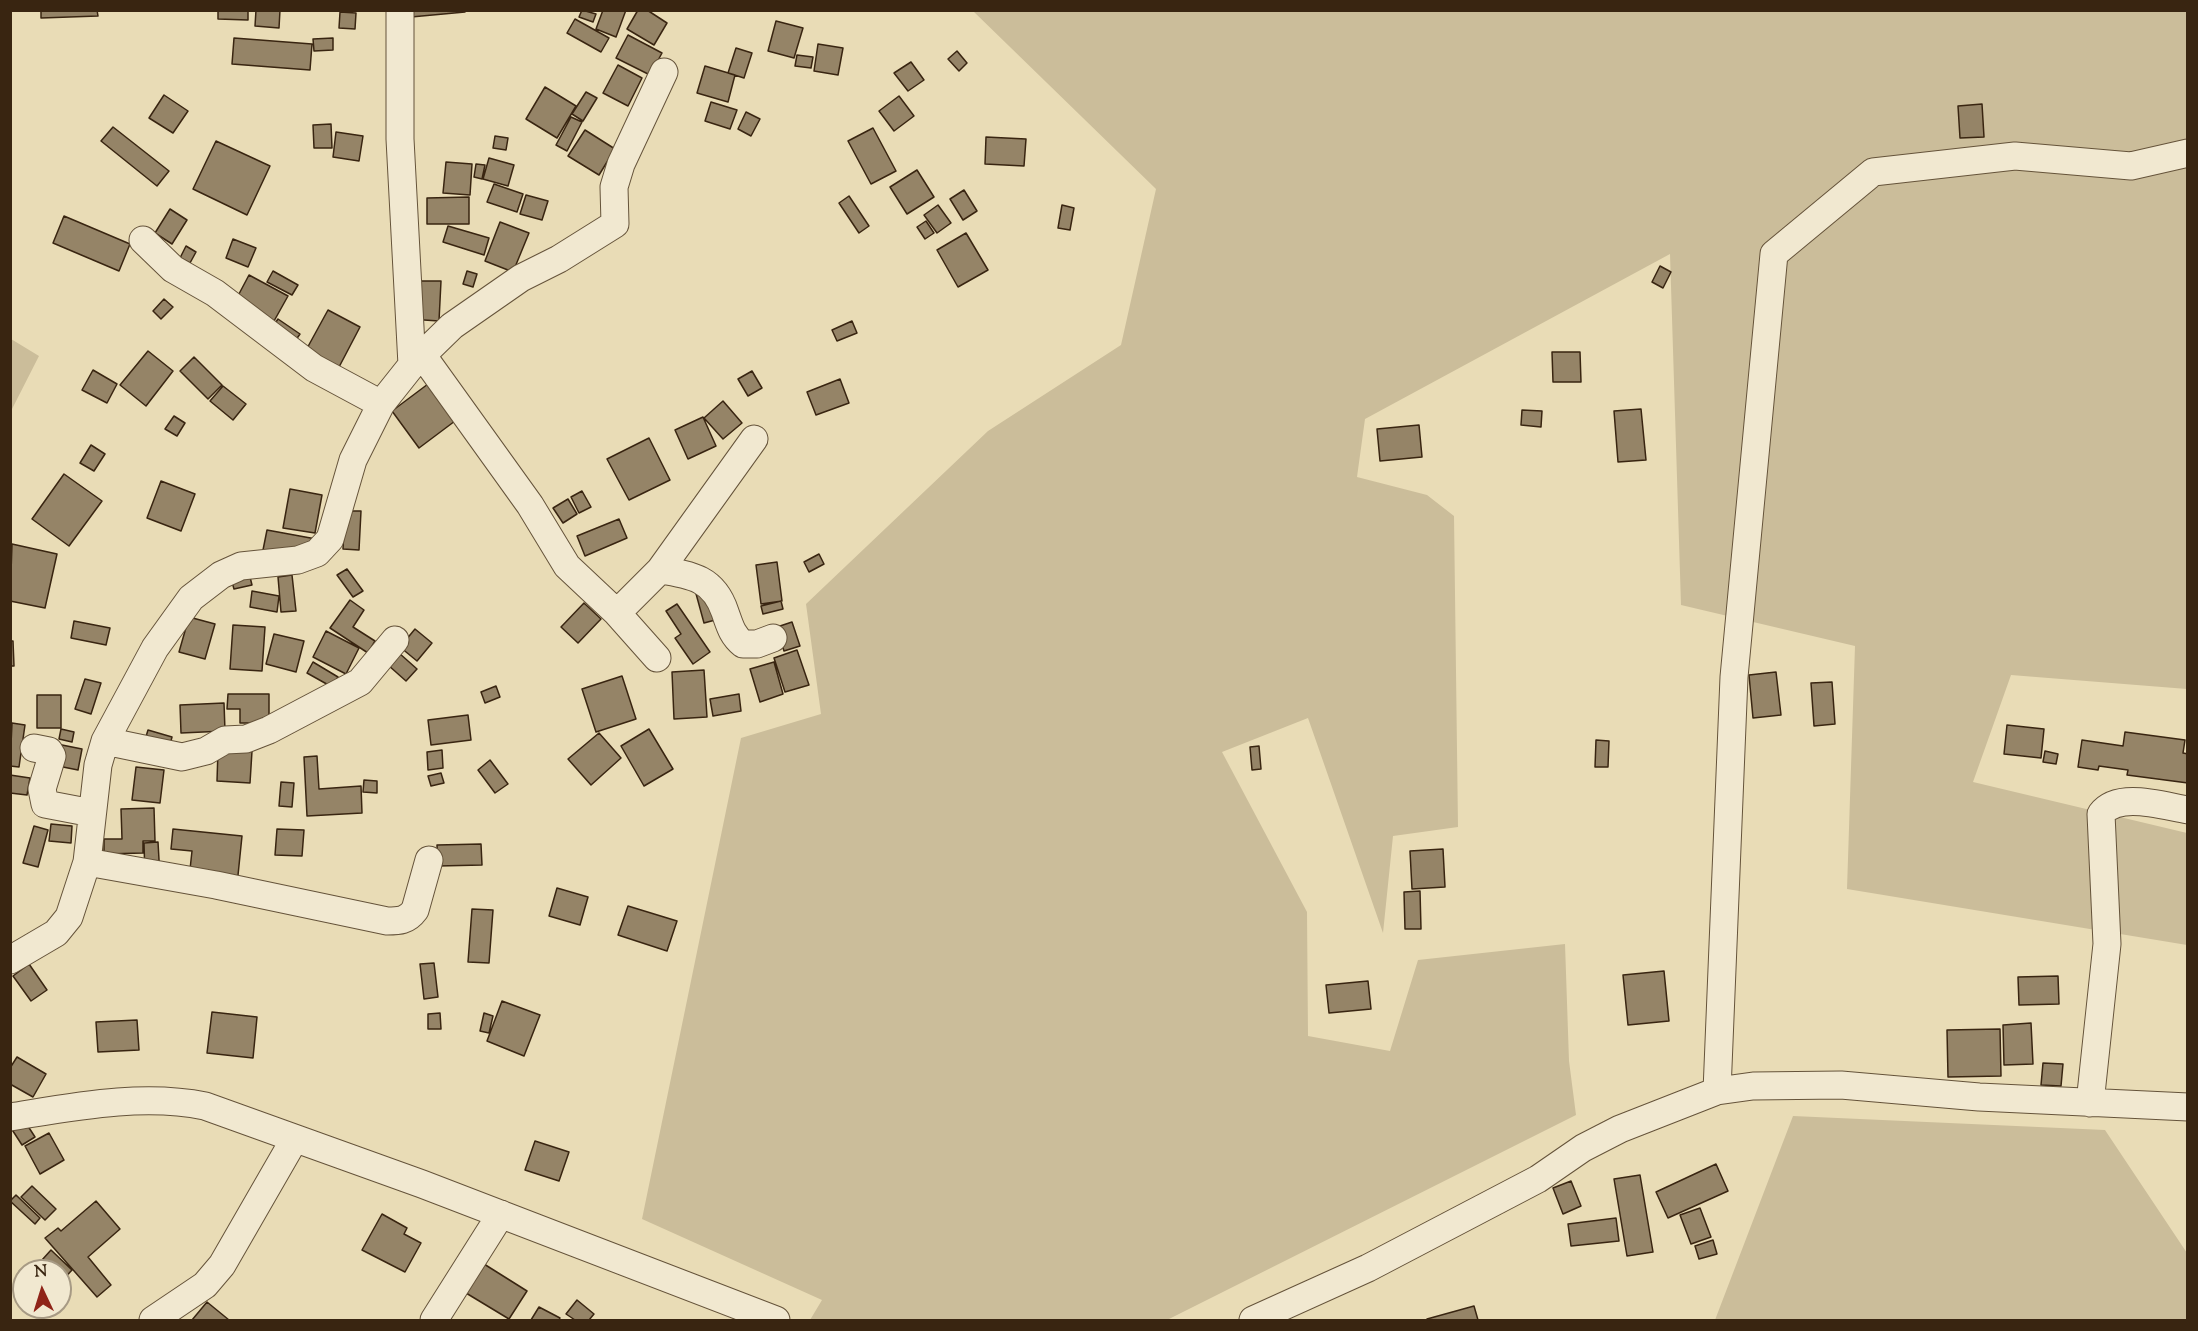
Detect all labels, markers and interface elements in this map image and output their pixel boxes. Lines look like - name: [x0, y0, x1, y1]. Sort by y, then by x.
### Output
- north arrow: [12, 1259, 72, 1319]
- text: N: [34, 1261, 48, 1284]

